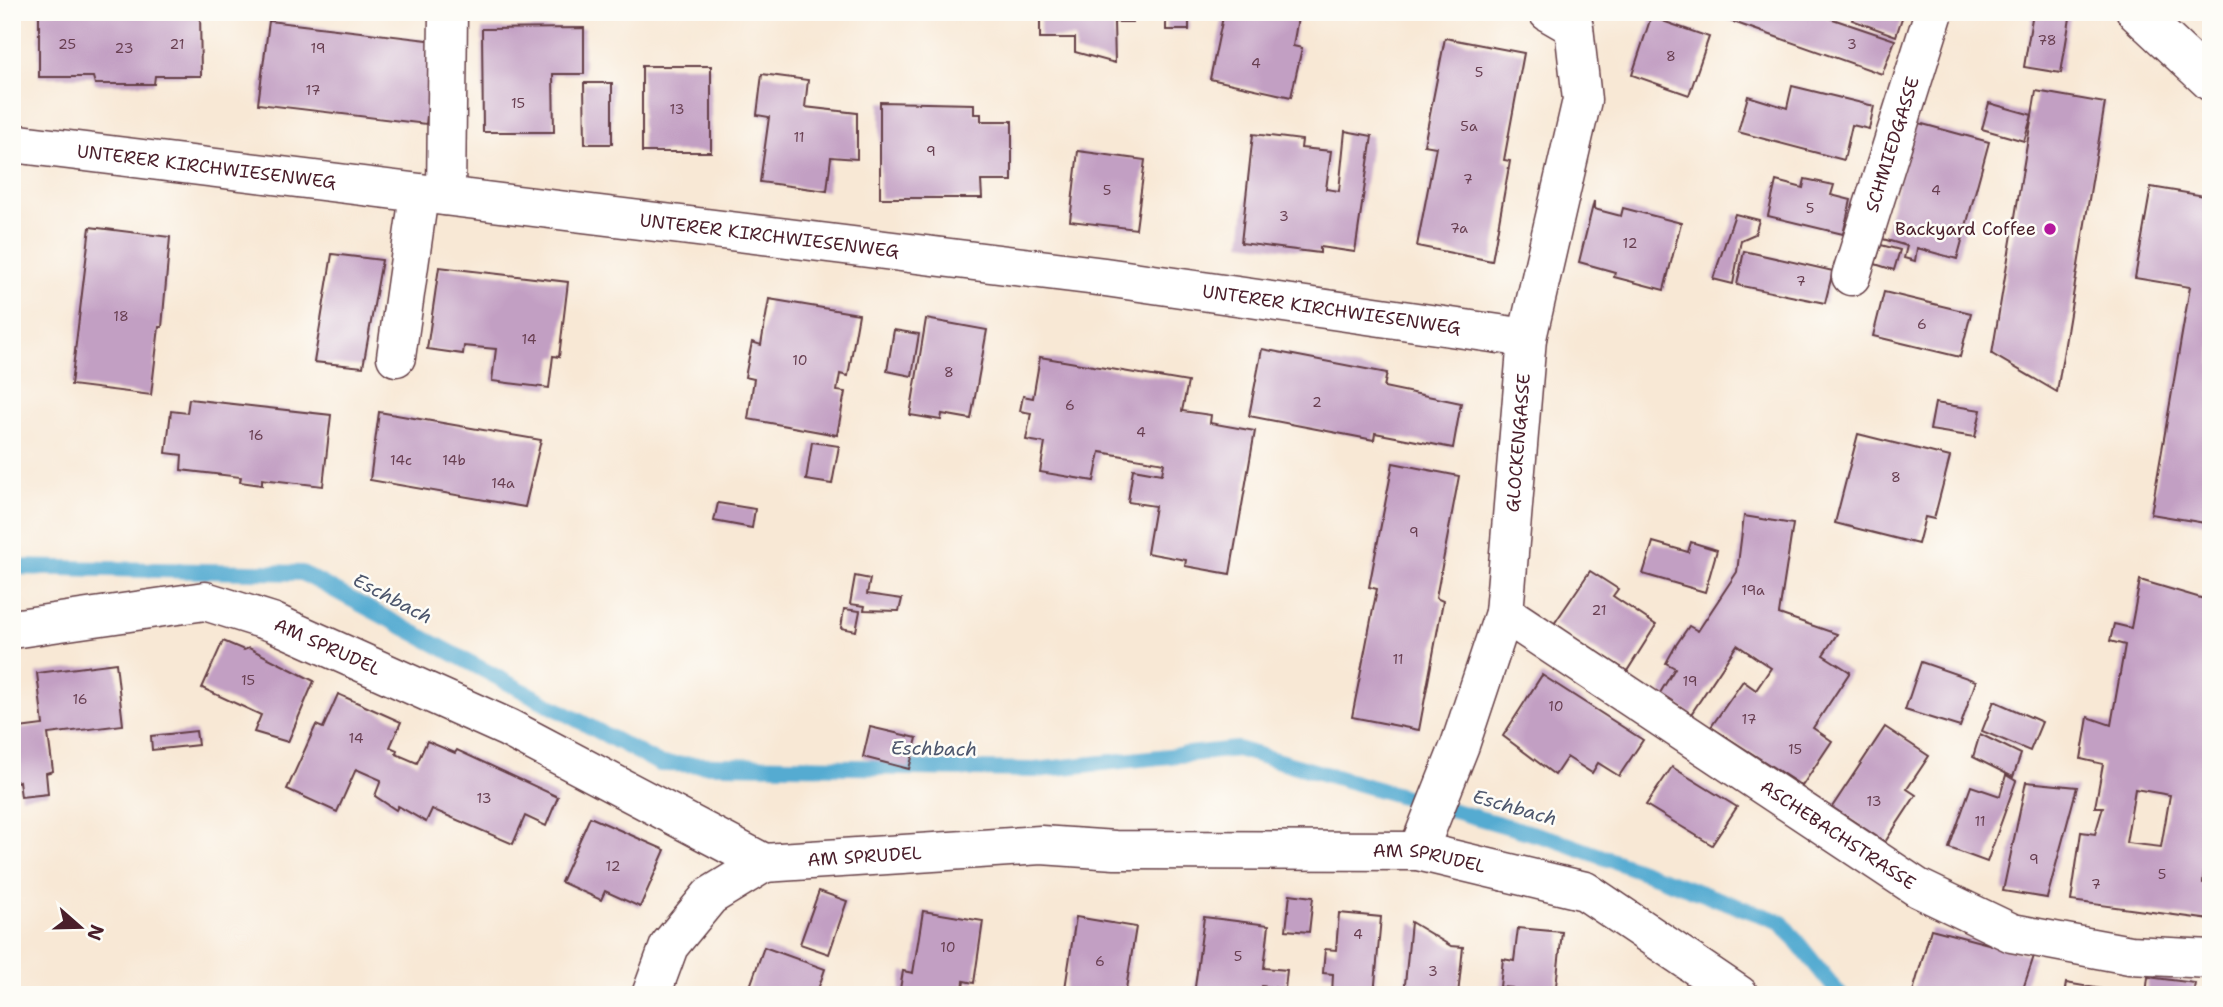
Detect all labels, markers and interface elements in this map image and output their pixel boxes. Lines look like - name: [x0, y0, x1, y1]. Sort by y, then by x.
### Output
- house number: 78: [2037, 31, 2057, 49]
- house number: 25: [58, 35, 76, 53]
- house number: 21: [170, 35, 184, 53]
- house number: 3: [1847, 35, 1857, 53]
- house number: 23: [115, 39, 133, 57]
- house number: 19: [310, 39, 326, 57]
- house number: 8: [1666, 47, 1676, 65]
- house number: 4: [1251, 54, 1261, 72]
- house number: 5: [1475, 63, 1483, 81]
- street label: SCHMIEDGASSE: [1860, 73, 1925, 215]
- house number: 17: [306, 81, 320, 99]
- house number: 15: [511, 94, 525, 112]
- house number: 13: [670, 100, 684, 118]
- house number: 5a: [1460, 117, 1478, 135]
- house number: 11: [793, 128, 805, 146]
- street label: UNTERER KIRCHWIESENWEG: [76, 139, 338, 195]
- house number: 9: [926, 142, 936, 160]
- house number: 7: [1463, 170, 1473, 188]
- house number: 5: [1103, 181, 1111, 199]
- house number: 4: [1931, 181, 1941, 199]
- house number: 5: [1806, 199, 1814, 217]
- house number: 3: [1279, 207, 1289, 225]
- street label: UNTERER KIRCHWIESENWEG: [638, 208, 901, 264]
- place label: Backyard Coffee: [1895, 217, 2036, 241]
- house number: 7a: [1450, 219, 1468, 237]
- marker: Backyard Coffee: [2042, 221, 2058, 237]
- house number: 12: [1623, 234, 1637, 252]
- house number: 7: [1796, 272, 1806, 290]
- street label: UNTERER KIRCHWIESENWEG: [1201, 279, 1463, 340]
- house number: 18: [113, 307, 129, 325]
- house number: 6: [1917, 315, 1927, 333]
- house number: 14: [521, 330, 537, 348]
- house number: 10: [792, 351, 808, 369]
- house number: 8: [944, 363, 954, 381]
- street label: GLOCKENGASSE: [1500, 372, 1536, 513]
- house number: 2: [1312, 393, 1322, 411]
- house number: 6: [1065, 396, 1075, 414]
- house number: 4: [1136, 423, 1146, 441]
- house number: 16: [248, 426, 264, 444]
- house number: 14c: [390, 451, 412, 469]
- house number: 14b: [442, 451, 466, 469]
- house number: 8: [1891, 468, 1901, 486]
- house number: 14a: [491, 474, 515, 492]
- house number: 9: [1409, 523, 1419, 541]
- water label: Eschbach: [349, 567, 437, 630]
- house number: 19a: [1741, 581, 1765, 599]
- house number: 21: [1592, 601, 1606, 619]
- street label: AM SPRUDEL: [270, 613, 385, 681]
- house number: 11: [1392, 650, 1404, 668]
- house number: 15: [241, 671, 255, 689]
- house number: 19: [1682, 672, 1698, 690]
- house number: 16: [72, 690, 88, 708]
- house number: 10: [1548, 697, 1564, 715]
- house number: 17: [1742, 710, 1756, 728]
- house number: 14: [348, 729, 364, 747]
- water label: Eschbach: [891, 735, 977, 762]
- house number: 15: [1788, 740, 1802, 758]
- street label: ASCHEBACHSTRASSE: [1756, 775, 1920, 895]
- water label: Eschbach: [1470, 784, 1560, 831]
- house number: 13: [477, 789, 491, 807]
- house number: 13: [1867, 792, 1881, 810]
- house number: 11: [1974, 812, 1986, 830]
- street label: AM SPRUDEL: [1373, 839, 1488, 879]
- street label: AM SPRUDEL: [807, 841, 922, 872]
- house number: 9: [2029, 850, 2039, 868]
- house number: 12: [606, 857, 620, 875]
- house number: 5: [2158, 865, 2166, 883]
- house number: 7: [2091, 875, 2101, 893]
- north arrow: [46, 892, 116, 962]
- text: N: [81, 921, 110, 944]
- house number: 4: [1353, 925, 1363, 943]
- house number: 10: [940, 938, 956, 956]
- house number: 5: [1234, 947, 1242, 965]
- house number: 6: [1095, 952, 1105, 970]
- house number: 3: [1428, 962, 1438, 980]

